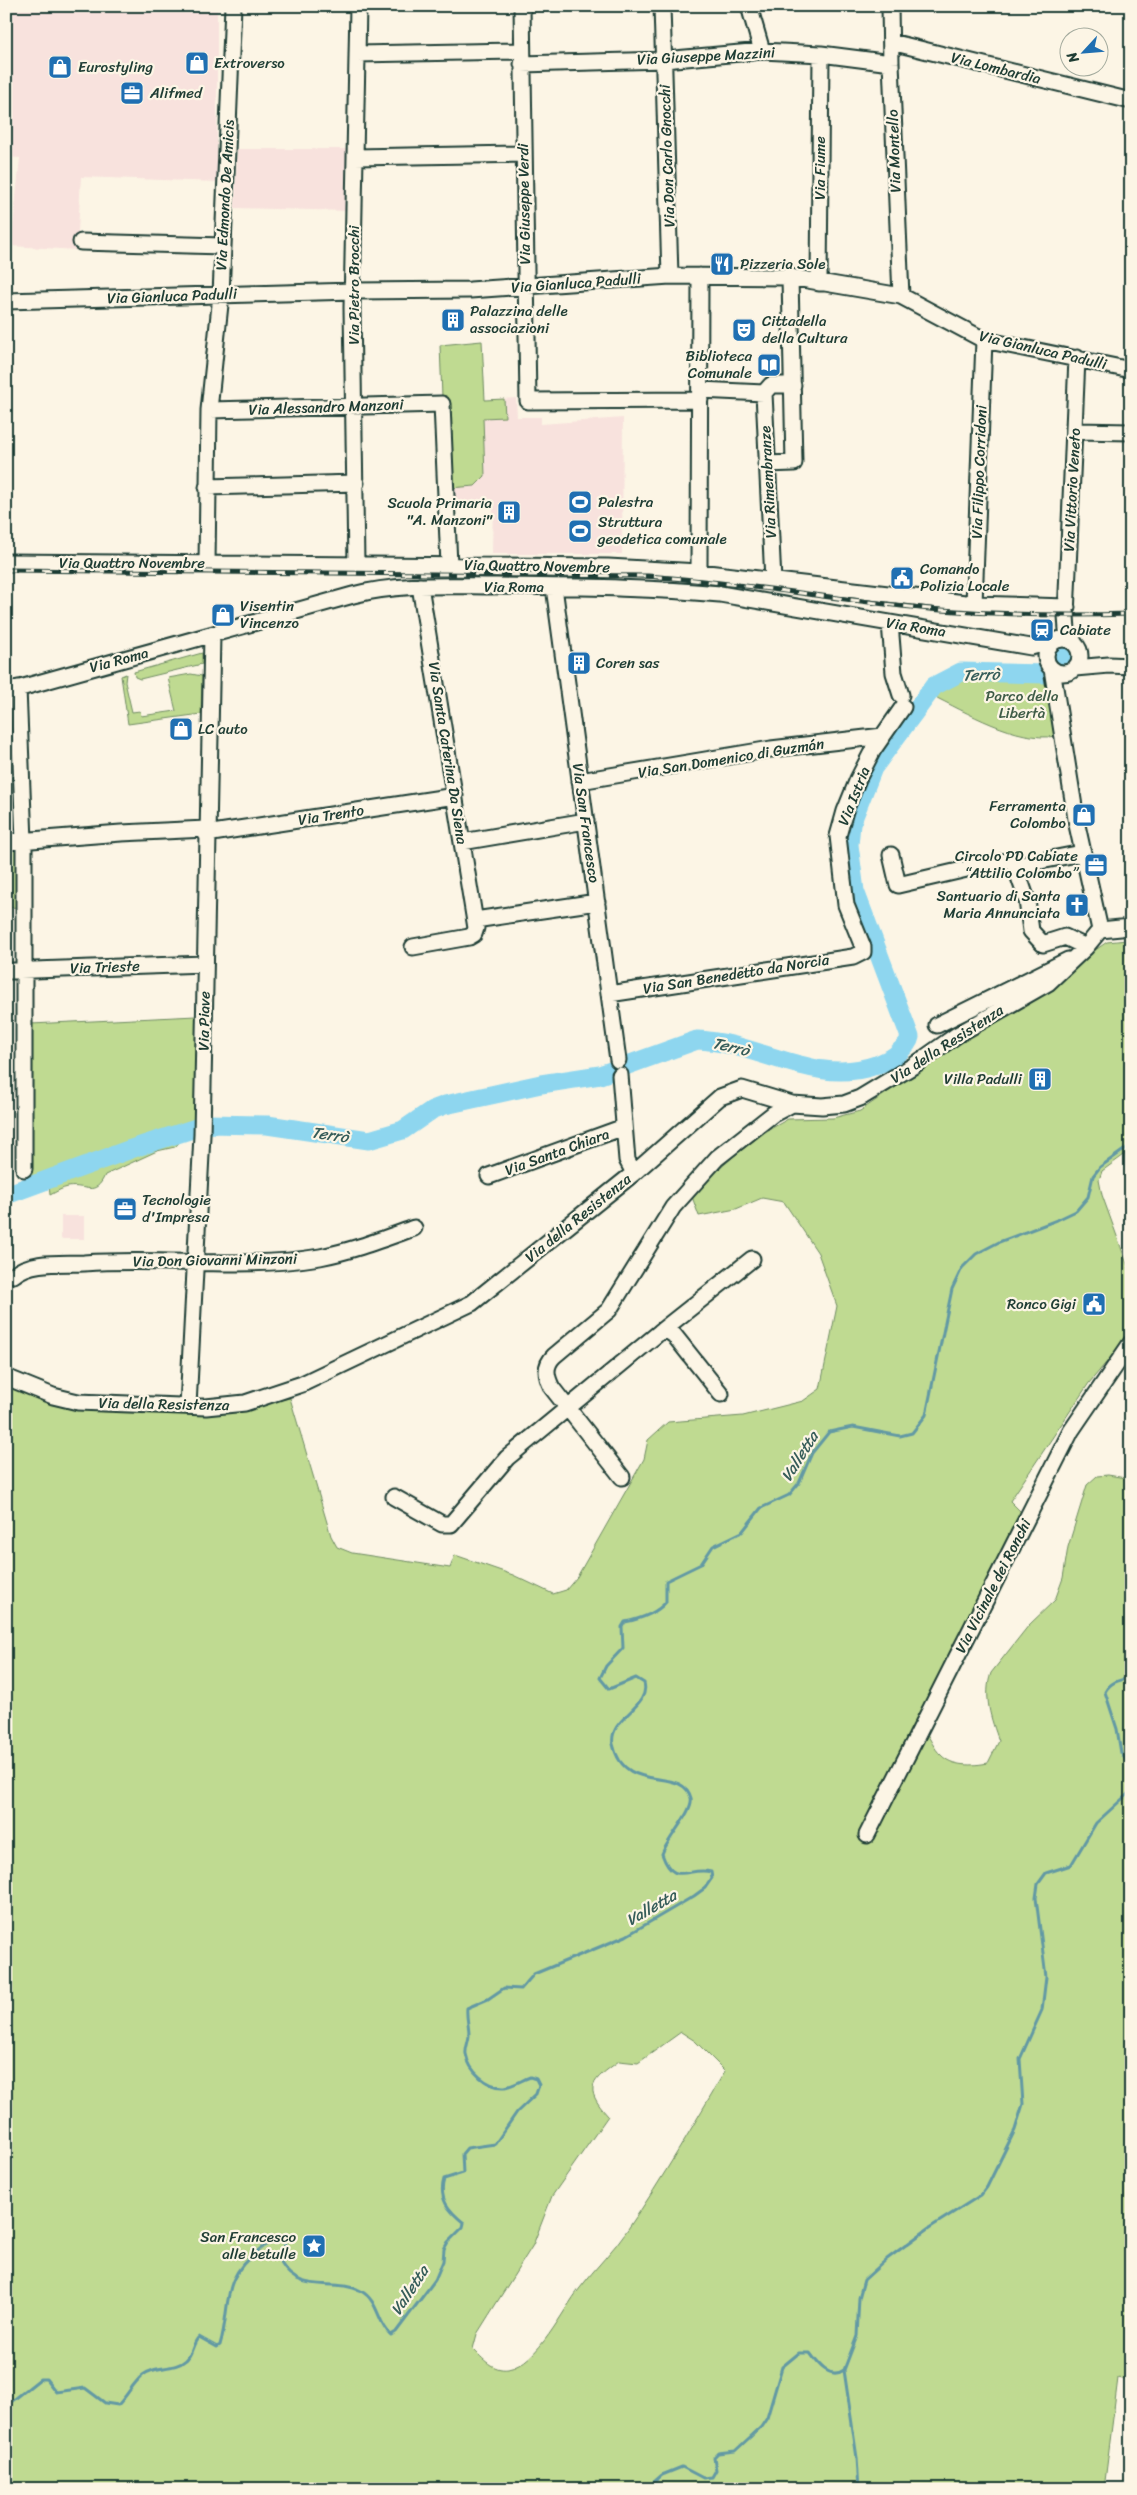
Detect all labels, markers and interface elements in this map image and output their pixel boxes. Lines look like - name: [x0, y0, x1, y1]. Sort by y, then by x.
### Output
- north arrow: [1060, 28, 1110, 78]
- street label: Via Giuseppe Mazzini: [636, 39, 776, 73]
- street label: Via Lombardia: [948, 44, 1044, 92]
- text: N: [1059, 47, 1087, 68]
- shop icon: Extroverso: [184, 50, 210, 76]
- place label: Extroverso: [214, 50, 285, 76]
- shop icon: Eurostyling: [47, 54, 73, 80]
- place label: Eurostyling: [78, 54, 153, 80]
- office icon: Alifmed: [119, 80, 145, 106]
- place label: Alifmed: [149, 80, 203, 106]
- street label: Via Don Carlo Gnocchi: [651, 83, 682, 228]
- street label: Via Montello: [880, 109, 908, 193]
- street label: Via Edmondo De Amicis: [208, 118, 242, 271]
- street label: Via Fiume: [807, 136, 833, 200]
- street label: Via Giuseppe Verdi: [510, 142, 538, 265]
- street label: Via Pietro Brocchi: [341, 224, 367, 345]
- restaurant icon: Pizzeria Sole: [709, 251, 735, 277]
- place label: Pizzeria Sole: [740, 251, 825, 277]
- street label: Via Gianluca Padulli: [510, 265, 643, 301]
- street label: Via Gianluca Padulli: [107, 281, 238, 311]
- place label: Palazzina delle associazioni: [470, 298, 568, 341]
- building icon: Palazzina delle associazioni: [440, 307, 466, 333]
- place label: Cittadella della Cultura: [762, 308, 848, 351]
- theatre icon: Cittadella della Cultura: [731, 317, 757, 343]
- street label: Via Gianluca Padulli: [977, 323, 1110, 377]
- place label: Biblioteca Comunale: [686, 343, 752, 386]
- library icon: Biblioteca Comunale: [756, 352, 782, 378]
- street label: Via Alessandro Manzoni: [248, 391, 405, 423]
- street label: Via Filippo Corridoni: [964, 404, 994, 539]
- street label: Via Rimembranze: [752, 425, 784, 539]
- street label: Via Vittorio Veneto: [1056, 427, 1088, 553]
- sports icon: Palestra: [567, 489, 593, 515]
- place label: Palestra: [598, 489, 654, 515]
- place label: Scuola Primaria "A. Manzoni": [387, 490, 493, 533]
- building icon: Scuola Primaria "A. Manzoni": [496, 499, 522, 525]
- place label: Struttura geodetica comunale: [597, 509, 727, 552]
- sports icon: Struttura geodetica comunale: [567, 518, 593, 544]
- street label: Via Quattro Novembre: [59, 550, 205, 576]
- street label: Via Quattro Novembre: [464, 552, 610, 580]
- place label: Comando Polizia Locale: [920, 556, 1010, 599]
- public building icon: Comando Polizia Locale: [889, 565, 915, 591]
- street label: Via Roma: [484, 574, 544, 600]
- place label: Visentin Vincenzo: [240, 593, 300, 636]
- shop icon: Visentin Vincenzo: [210, 602, 236, 628]
- street label: Via Roma: [884, 609, 948, 645]
- station icon: Cabiate: [1029, 617, 1055, 643]
- place label: Cabiate: [1060, 617, 1111, 643]
- street label: Via Roma: [87, 640, 152, 680]
- building icon: Coren sas: [566, 650, 592, 676]
- place label: Coren sas: [596, 650, 660, 676]
- water label: Terrò: [962, 659, 1002, 690]
- street label: Via Santa Caterina Da Siena: [421, 660, 475, 847]
- park label: Parco della Libertà: [985, 683, 1059, 726]
- shop icon: LC auto: [168, 716, 194, 742]
- place label: LC auto: [198, 716, 248, 742]
- street label: Via San Domenico di Guzmán: [636, 730, 826, 786]
- street label: Via San Francesco: [565, 762, 607, 885]
- street label: Via Istria: [830, 762, 878, 829]
- place label: Ferramenta Colombo: [989, 793, 1067, 836]
- street label: Via Trento: [296, 797, 366, 833]
- shop icon: Ferramenta Colombo: [1071, 802, 1097, 828]
- place label: Circolo PD Cabiate “Attilio Colombo”: [955, 843, 1080, 886]
- office icon: Circolo PD Cabiate “Attilio Colombo”: [1083, 852, 1109, 878]
- place label: Santuario di Santa Maria Annunciata: [936, 883, 1060, 926]
- church icon: Santuario di Santa Maria Annunciata: [1064, 892, 1090, 918]
- street label: Via San Benedetto da Norcia: [641, 946, 831, 1002]
- street label: Via Trieste: [70, 953, 141, 981]
- street label: Via Piave: [190, 991, 218, 1051]
- street label: Via della Resistenza: [885, 997, 1009, 1091]
- water label: Terrò: [710, 1028, 754, 1065]
- place label: Villa Padulli: [944, 1066, 1023, 1092]
- building icon: Villa Padulli: [1027, 1066, 1053, 1092]
- water label: Terrò: [310, 1118, 352, 1152]
- street label: Via Santa Chiara: [501, 1121, 613, 1183]
- street label: Via della Resistenza: [519, 1166, 637, 1269]
- place label: Tecnologie d'Impresa: [142, 1187, 211, 1230]
- office icon: Tecnologie d'Impresa: [112, 1196, 138, 1222]
- street label: Via Don Giovanni Minzoni: [133, 1246, 298, 1274]
- place label: Ronco Gigi: [1007, 1291, 1077, 1317]
- public building icon: Ronco Gigi: [1081, 1291, 1107, 1317]
- street label: Via della Resistenza: [98, 1390, 230, 1418]
- water label: Valletta: [773, 1424, 827, 1487]
- street label: Via Vicinale dei Ronchi: [948, 1513, 1039, 1658]
- water label: Valletta: [620, 1880, 684, 1934]
- place label: San Francesco alle betulle: [200, 2224, 296, 2267]
- place icon: San Francesco alle betulle: [301, 2233, 327, 2259]
- water label: Valletta: [382, 2258, 438, 2321]

